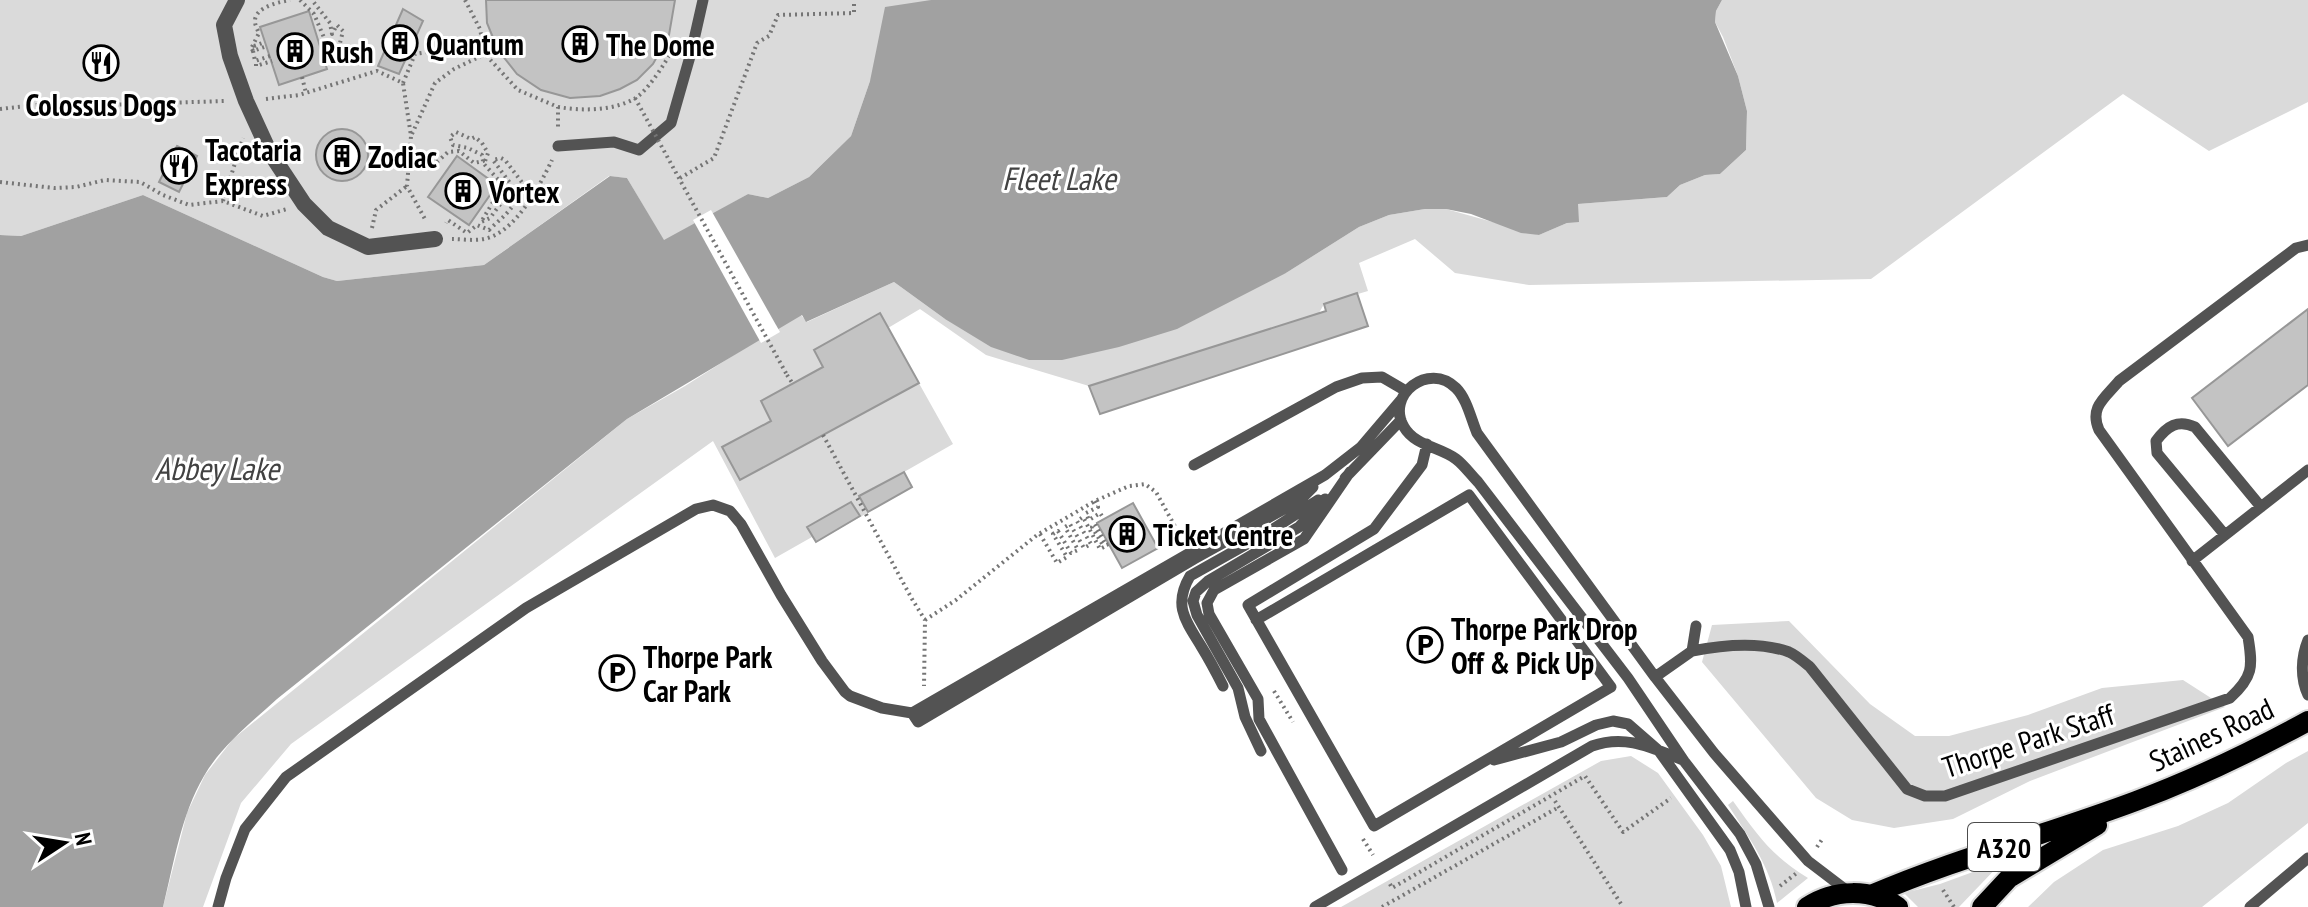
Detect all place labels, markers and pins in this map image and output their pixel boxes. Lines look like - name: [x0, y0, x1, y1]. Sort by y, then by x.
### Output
- building icon: Quantum: [381, 24, 419, 62]
- place label: Quantum: [426, 24, 524, 63]
- building icon: The Dome: [561, 25, 599, 63]
- place label: The Dome: [606, 25, 715, 64]
- building icon: Rush: [276, 32, 314, 70]
- place label: Rush: [321, 32, 373, 71]
- restaurant icon: Colossus Dogs: [82, 44, 120, 82]
- place label: Colossus Dogs: [25, 85, 177, 124]
- place label: Tacotaria Express: [205, 130, 302, 203]
- building icon: Zodiac: [323, 137, 361, 175]
- place label: Zodiac: [368, 137, 437, 176]
- restaurant icon: Tacotaria Express: [160, 147, 198, 185]
- building icon: Vortex: [444, 172, 482, 210]
- place label: Vortex: [488, 172, 560, 211]
- building icon: Ticket Centre: [1108, 515, 1146, 553]
- place label: Ticket Centre: [1153, 515, 1293, 554]
- place label: Thorpe Park Drop Off & Pick Up: [1451, 609, 1637, 682]
- parking icon: Thorpe Park Drop Off & Pick Up: [1406, 626, 1444, 664]
- place label: Thorpe Park Car Park: [643, 637, 773, 710]
- parking icon: Thorpe Park Car Park: [598, 654, 636, 692]

